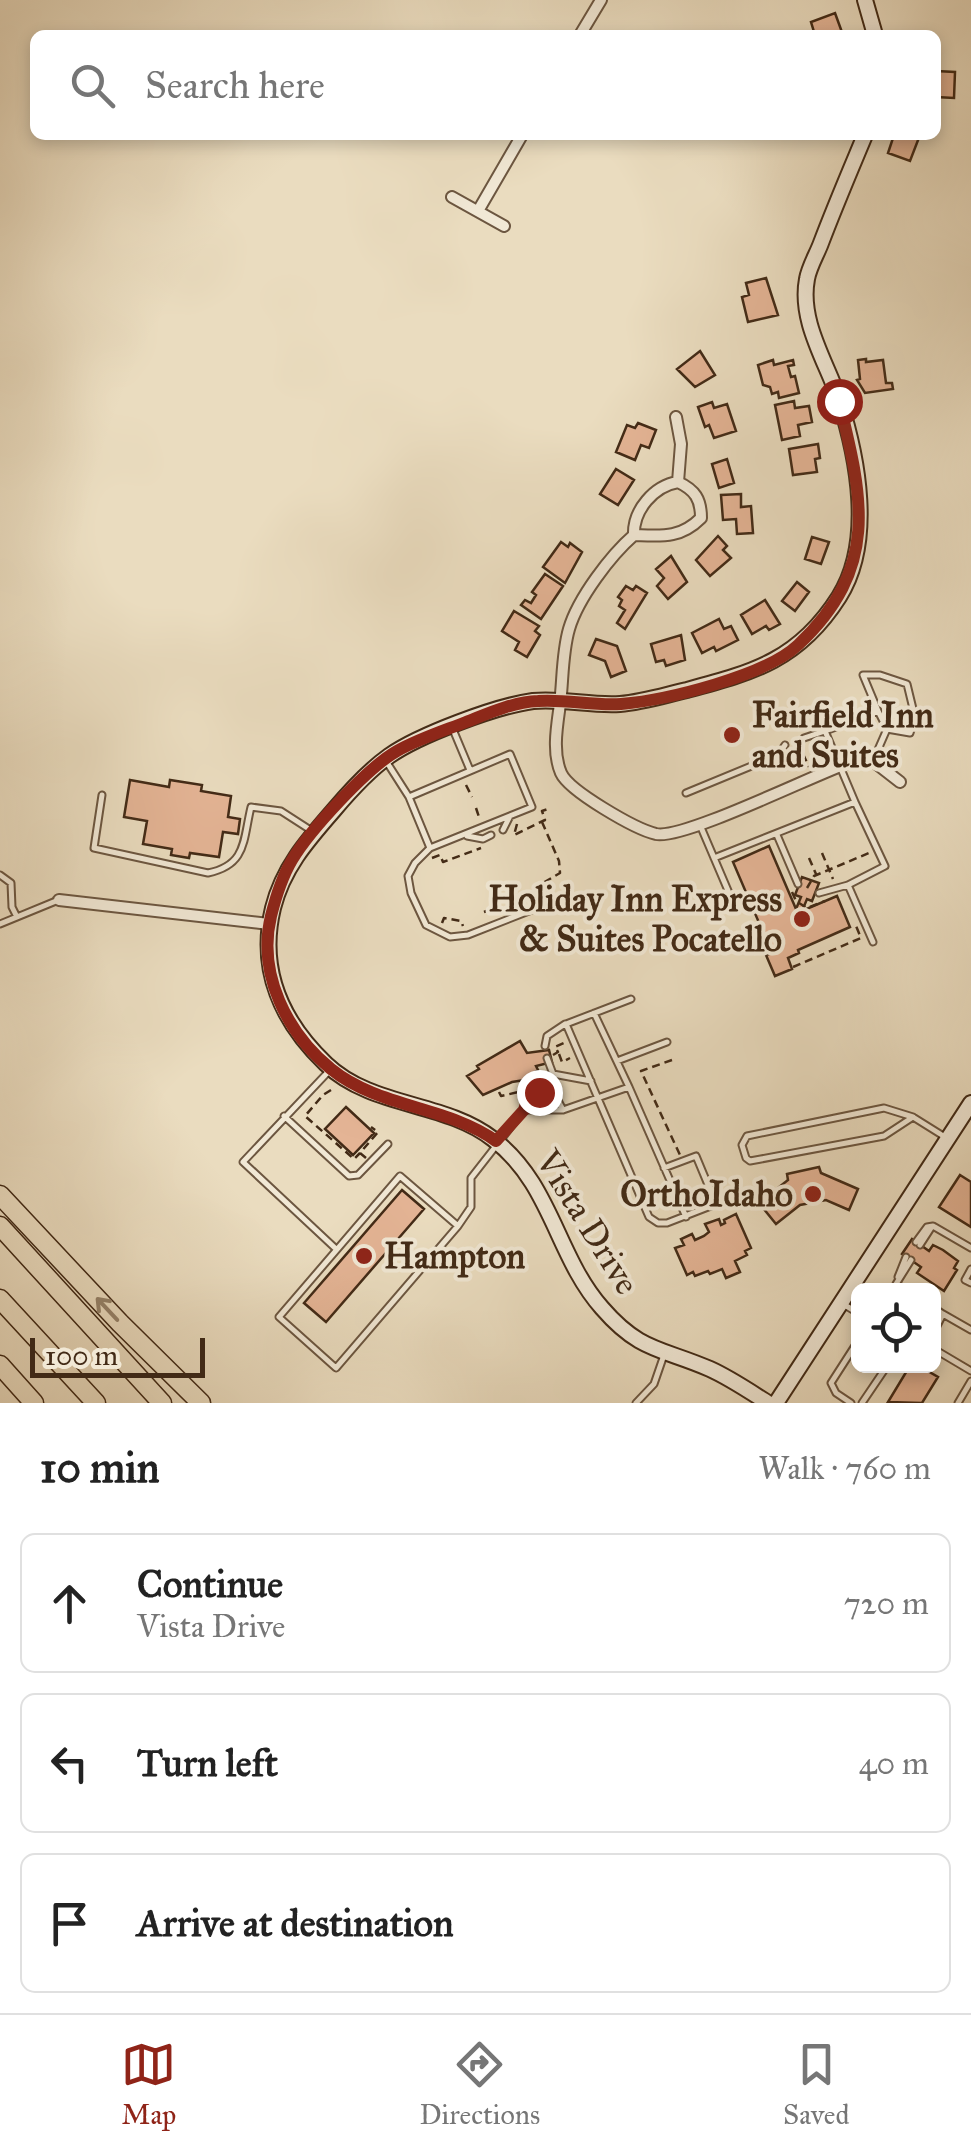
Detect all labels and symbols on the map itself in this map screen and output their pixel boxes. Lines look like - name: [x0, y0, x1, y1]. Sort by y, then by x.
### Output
- route start: [817, 379, 863, 425]
- place label: Fairfield Inn and Suites: [752, 694, 934, 777]
- marker: Fairfield Inn and Suites: [721, 724, 743, 746]
- place label: Holiday Inn Express & Suites Pocatello: [488, 878, 782, 961]
- marker: Holiday Inn Express & Suites Pocatello: [791, 908, 813, 930]
- route end: [517, 1070, 563, 1116]
- street label: Vista Drive: [526, 1141, 649, 1302]
- place label: OrthoIdaho: [620, 1173, 793, 1216]
- marker: OrthoIdaho: [802, 1183, 824, 1205]
- place label: Hampton: [384, 1235, 525, 1278]
- marker: Hampton: [353, 1245, 375, 1267]
- one-way arrow: [95, 1298, 119, 1322]
- scale bar: [30, 1333, 205, 1378]

